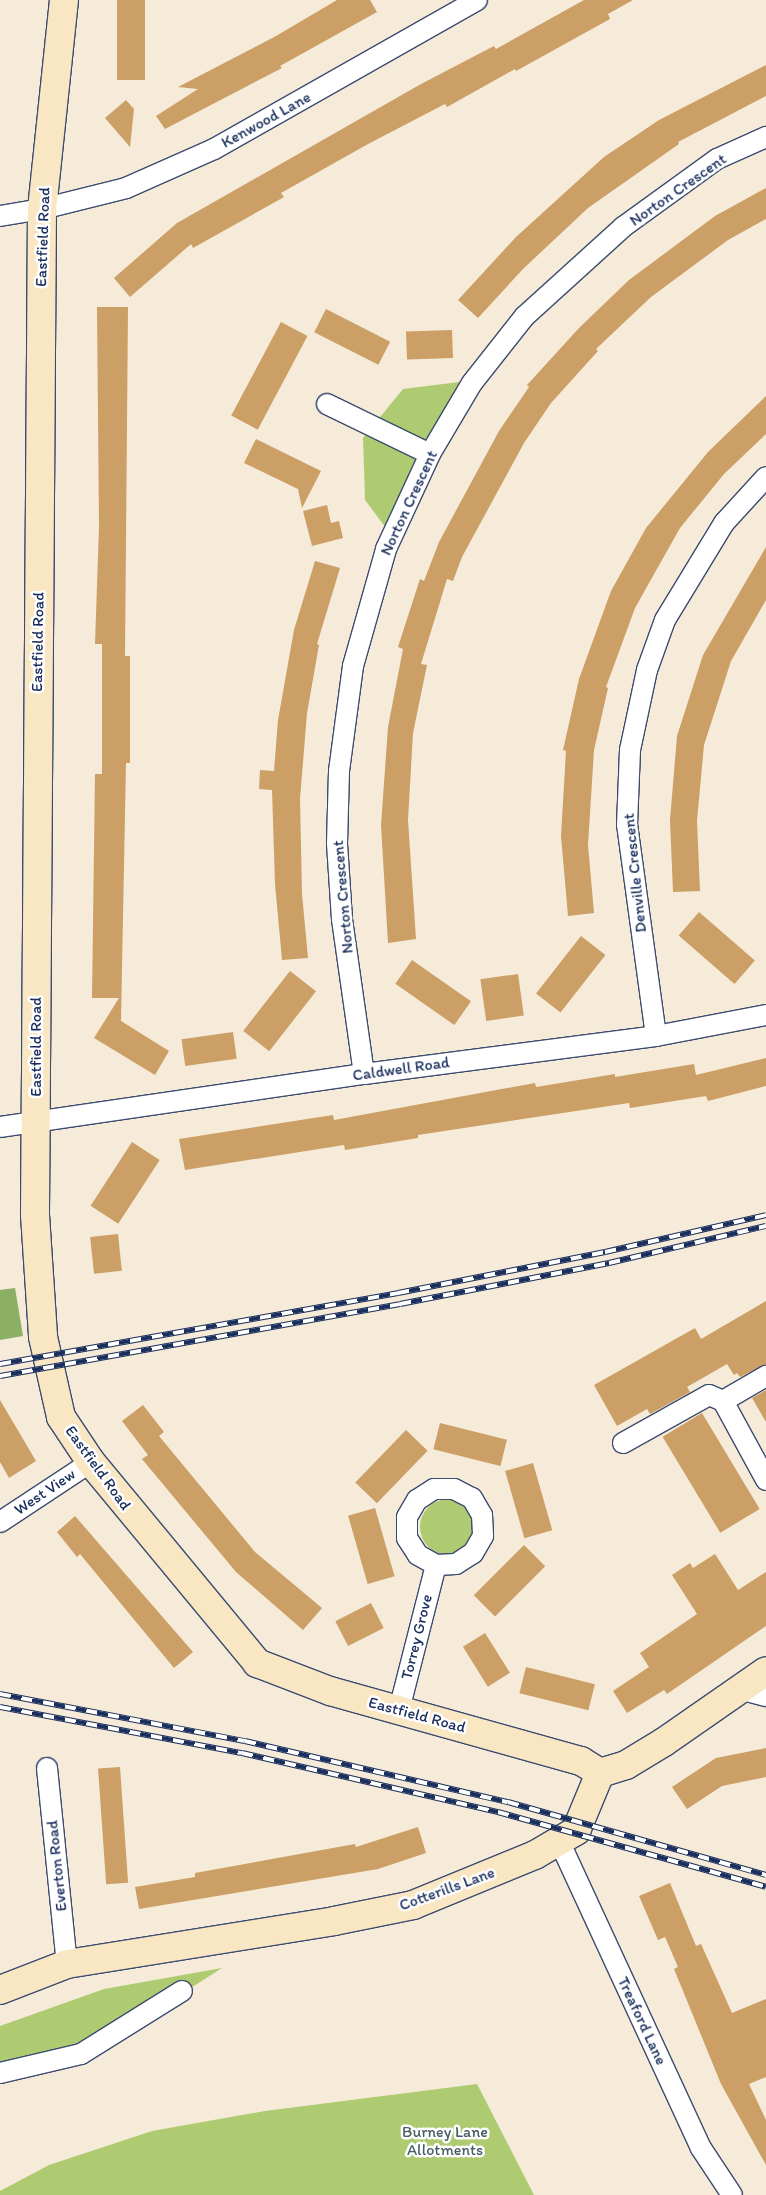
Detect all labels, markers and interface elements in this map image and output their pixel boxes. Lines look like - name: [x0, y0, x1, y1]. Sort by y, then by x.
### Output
- street label: Kenwood Lane: [218, 88, 314, 152]
- street label: Norton Crescent: [626, 150, 730, 230]
- street label: Eastfield Road: [32, 187, 54, 287]
- street label: Norton Crescent: [376, 448, 442, 558]
- street label: Eastfield Road: [28, 592, 48, 692]
- street label: Denville Crescent: [619, 812, 651, 934]
- street label: Norton Crescent: [328, 840, 358, 954]
- street label: Eastfield Road: [26, 997, 46, 1097]
- street label: Caldwell Road: [351, 1053, 451, 1085]
- street label: Eastfield Road: [61, 1422, 135, 1514]
- street label: West View: [11, 1465, 79, 1519]
- street label: Torrey Grove: [397, 1592, 437, 1682]
- street label: Eastfield Road: [366, 1693, 468, 1737]
- street label: Everton Road: [43, 1820, 71, 1912]
- street label: Cotterills Lane: [396, 1863, 498, 1915]
- street label: Treaford Lane: [613, 1974, 671, 2068]
- park label: Burney Lane Allotments: [402, 2122, 488, 2160]

